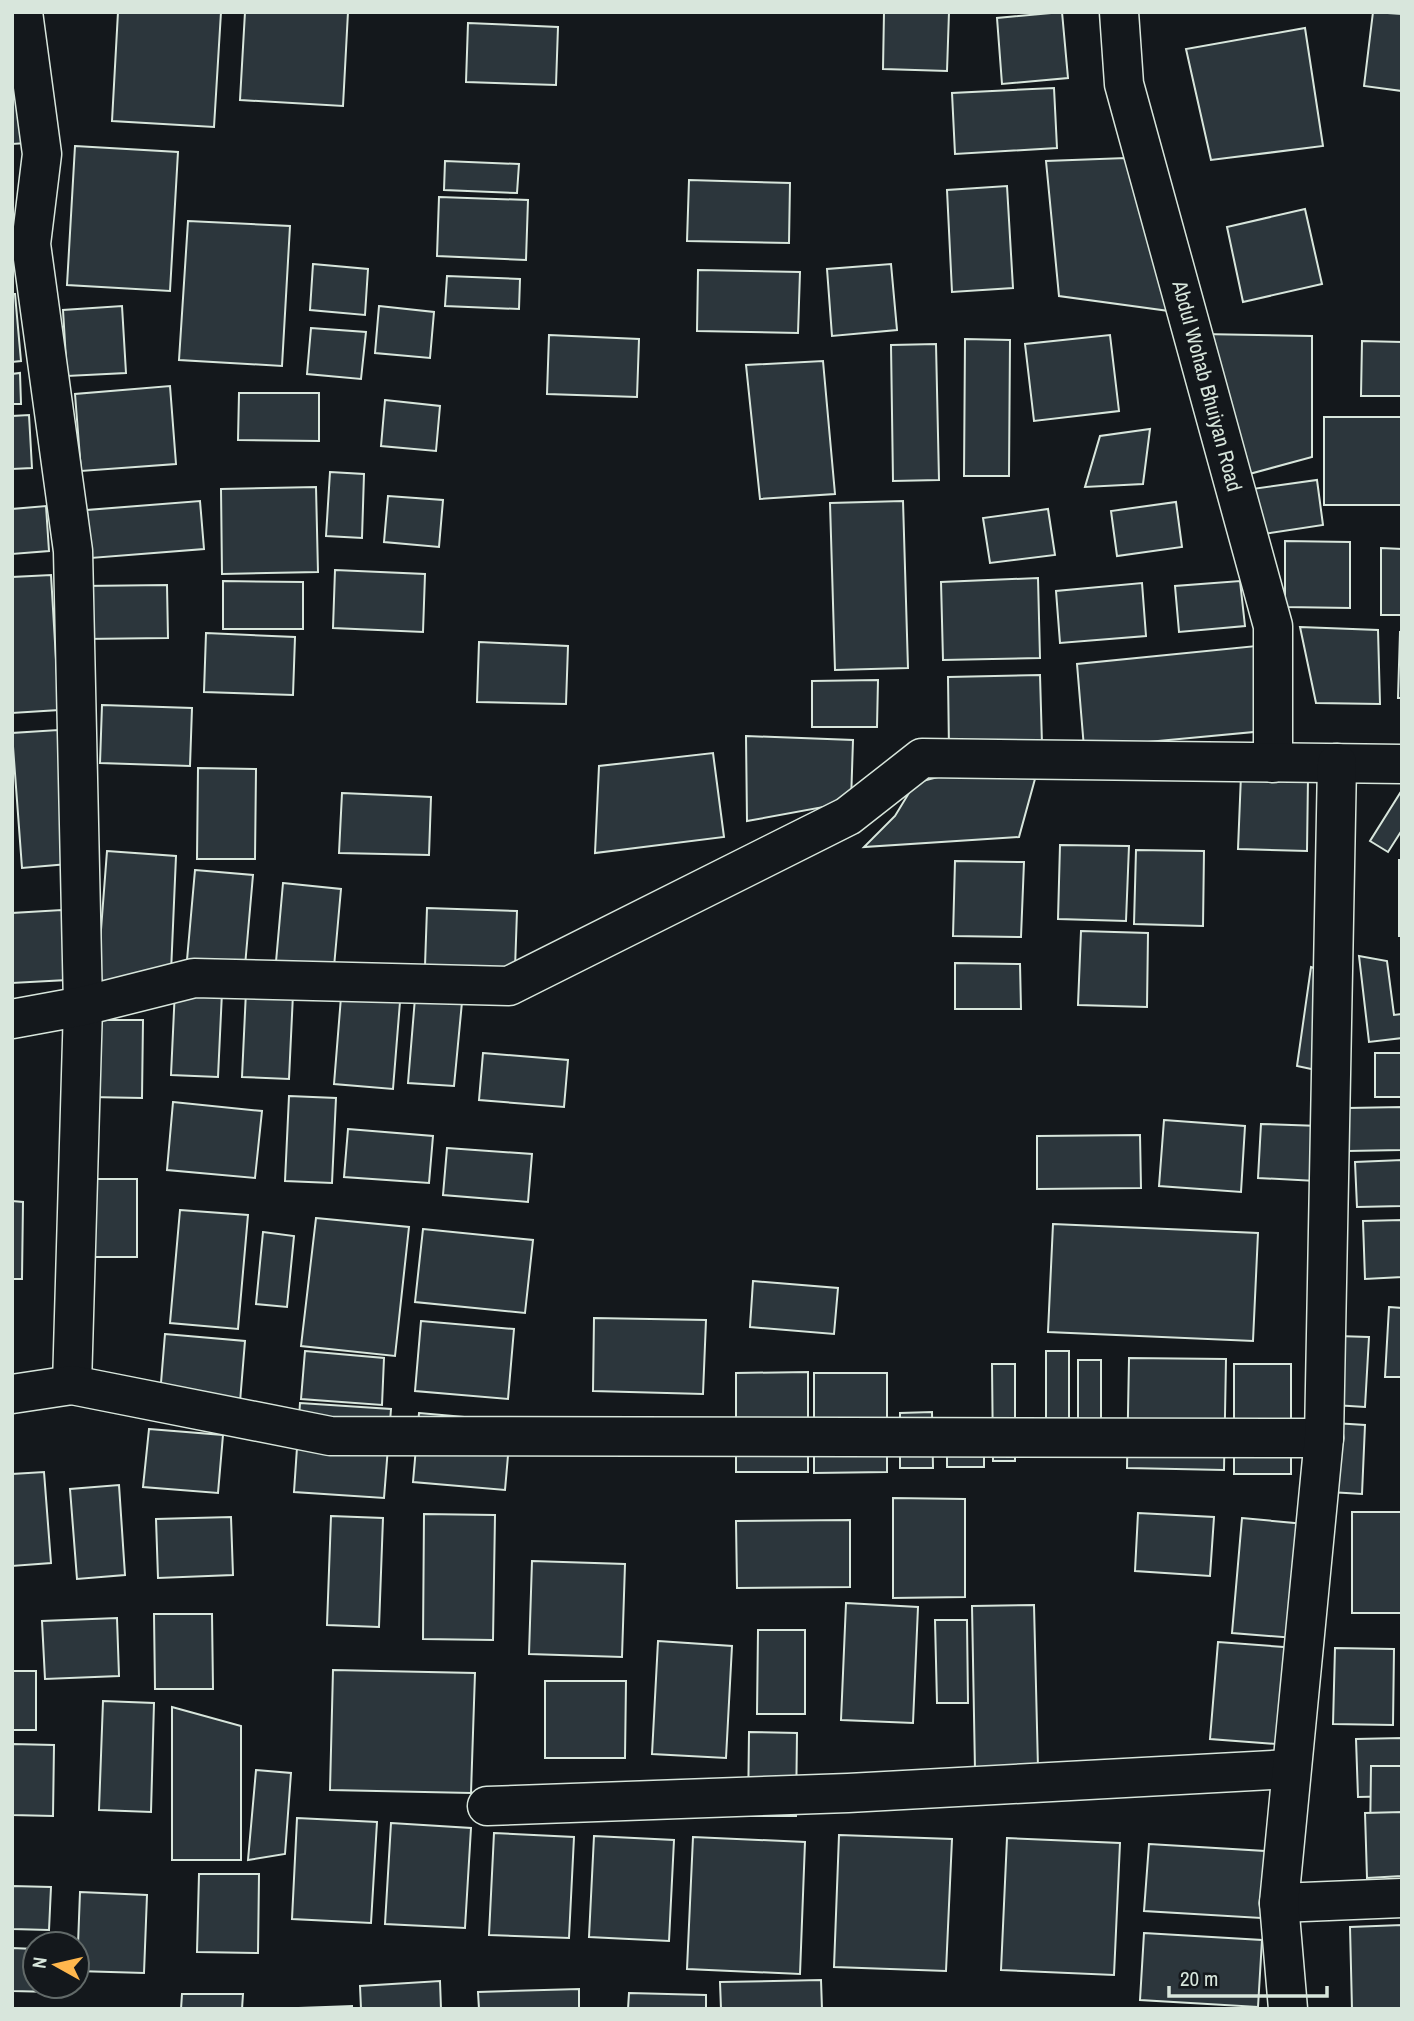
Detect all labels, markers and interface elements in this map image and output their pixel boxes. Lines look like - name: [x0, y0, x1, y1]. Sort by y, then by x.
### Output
- street label: Abdul Wohab Bhuiyan Road: [1165, 276, 1250, 494]
- north arrow: [21, 1930, 91, 2000]
- scale bar: [1169, 1954, 1326, 1998]
- text: N: [26, 1955, 53, 1970]
- text: 20 m: [1180, 1964, 1218, 1993]

